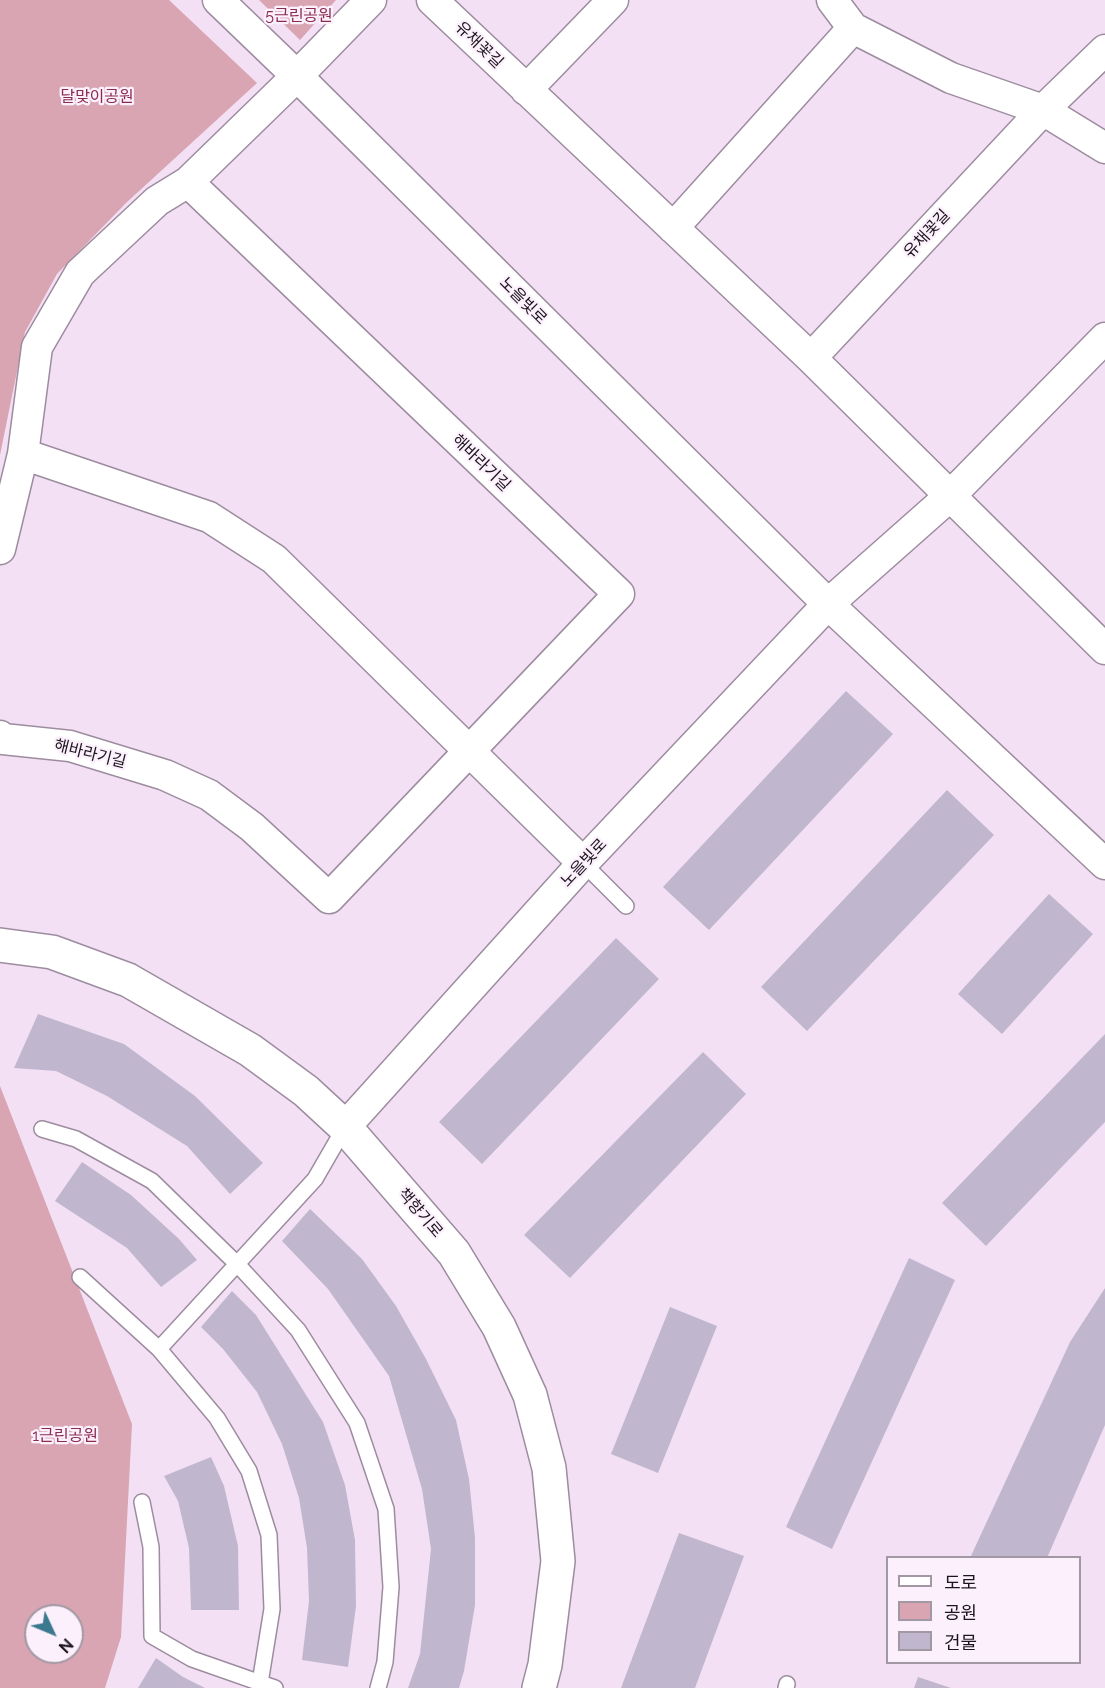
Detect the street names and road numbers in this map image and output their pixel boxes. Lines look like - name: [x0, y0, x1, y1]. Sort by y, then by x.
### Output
- street label: 유채꽃길: [451, 18, 507, 72]
- street label: 유채꽃길: [900, 206, 954, 262]
- street label: 노을빛로: [495, 273, 551, 329]
- street label: 해바라기길: [448, 431, 514, 495]
- street label: 해바라기길: [52, 736, 128, 772]
- street label: 노을빛로: [557, 835, 611, 891]
- street label: 책향기로: [393, 1184, 447, 1242]

